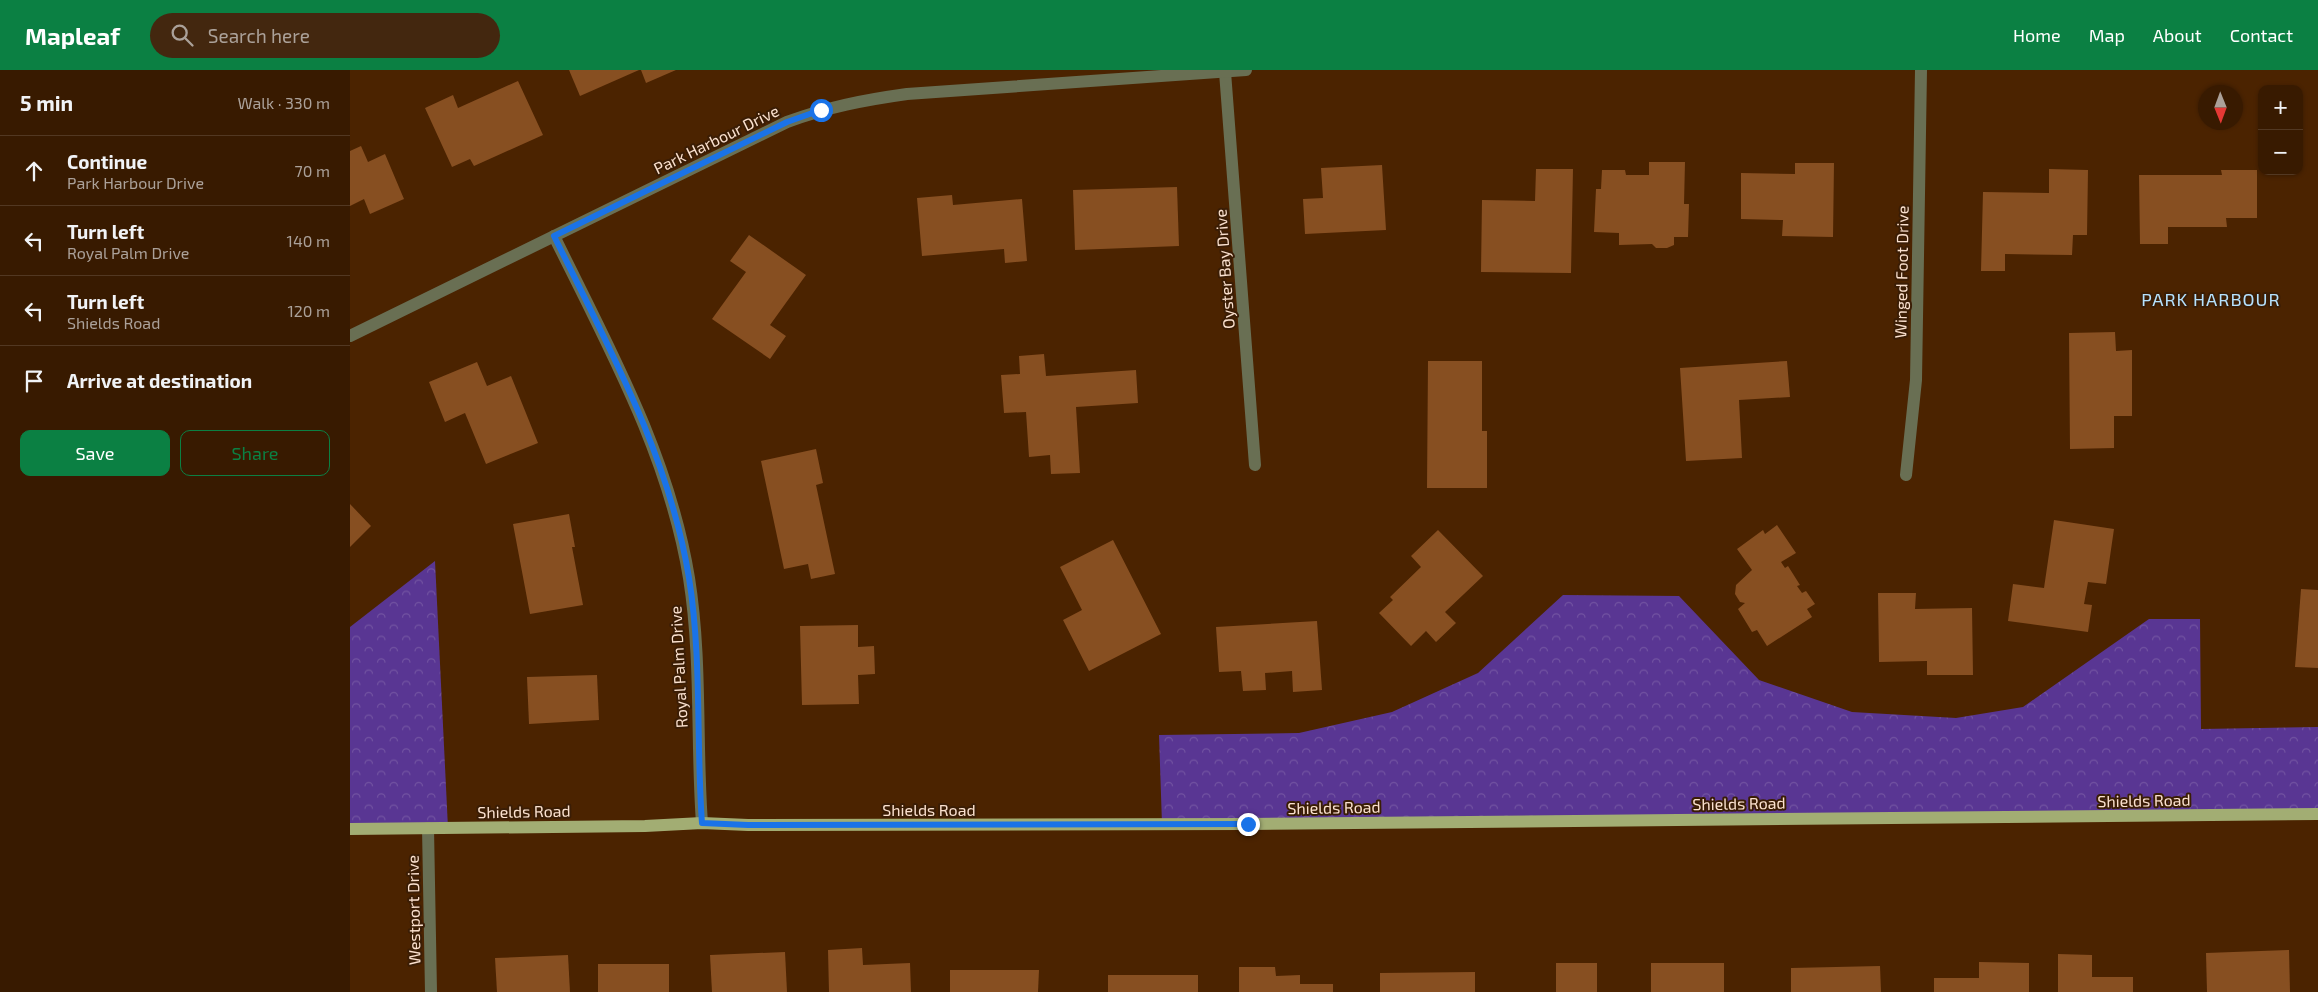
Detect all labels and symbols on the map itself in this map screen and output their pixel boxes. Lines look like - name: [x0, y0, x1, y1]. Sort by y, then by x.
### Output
- north arrow: [2198, 85, 2243, 130]
- route start: [810, 99, 833, 122]
- street label: Park Harbour Drive: [650, 100, 782, 178]
- street label: Winged Foot Drive: [1890, 205, 1912, 339]
- street label: Oyster Bay Drive: [1210, 208, 1238, 330]
- district label: PARK HARBOUR: [2141, 288, 2281, 310]
- street label: Royal Palm Drive: [665, 605, 691, 729]
- street label: Shields Road: [2097, 790, 2191, 810]
- street label: Shields Road: [1692, 793, 1786, 813]
- street label: Shields Road: [1287, 797, 1381, 817]
- street label: Shields Road: [882, 800, 976, 819]
- street label: Shields Road: [477, 801, 571, 821]
- route end: [1237, 813, 1260, 836]
- street label: Westport Drive: [403, 855, 423, 965]

